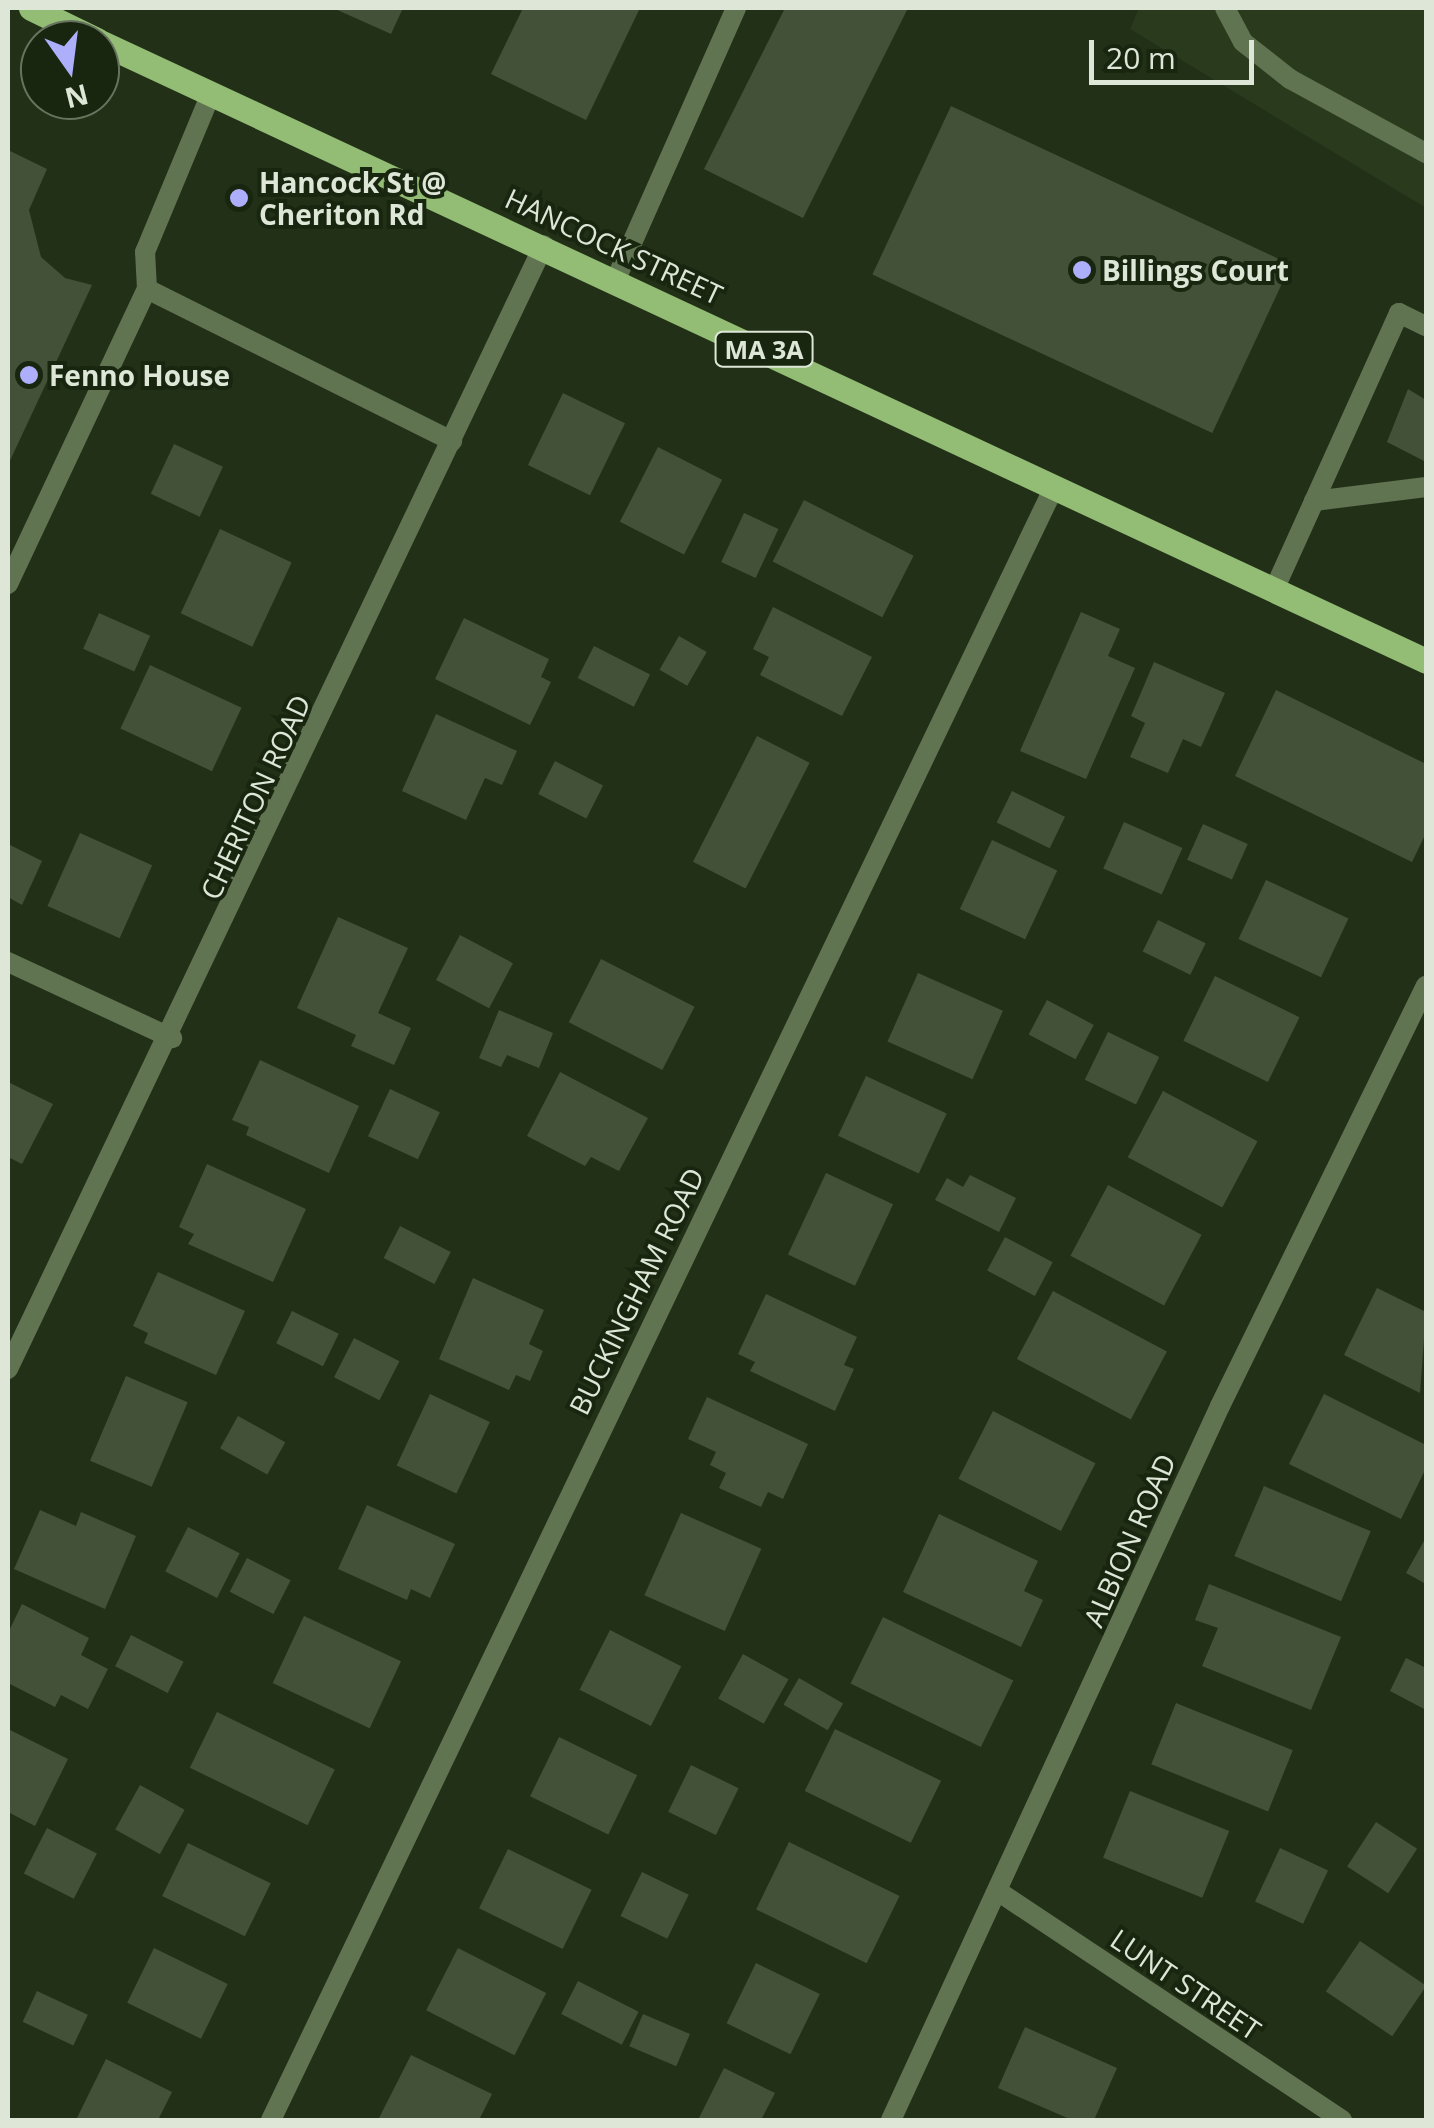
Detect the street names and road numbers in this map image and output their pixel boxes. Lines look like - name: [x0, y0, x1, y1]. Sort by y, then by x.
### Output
- street label: HANCOCK STREET: [500, 181, 728, 311]
- road number: MA 3A: [714, 329, 814, 369]
- street label: CHERITON ROAD: [193, 689, 317, 905]
- street label: BUCKINGHAM ROAD: [562, 1162, 710, 1420]
- street label: ALBION ROAD: [1076, 1448, 1182, 1632]
- street label: LUNT STREET: [1105, 1922, 1267, 2046]

